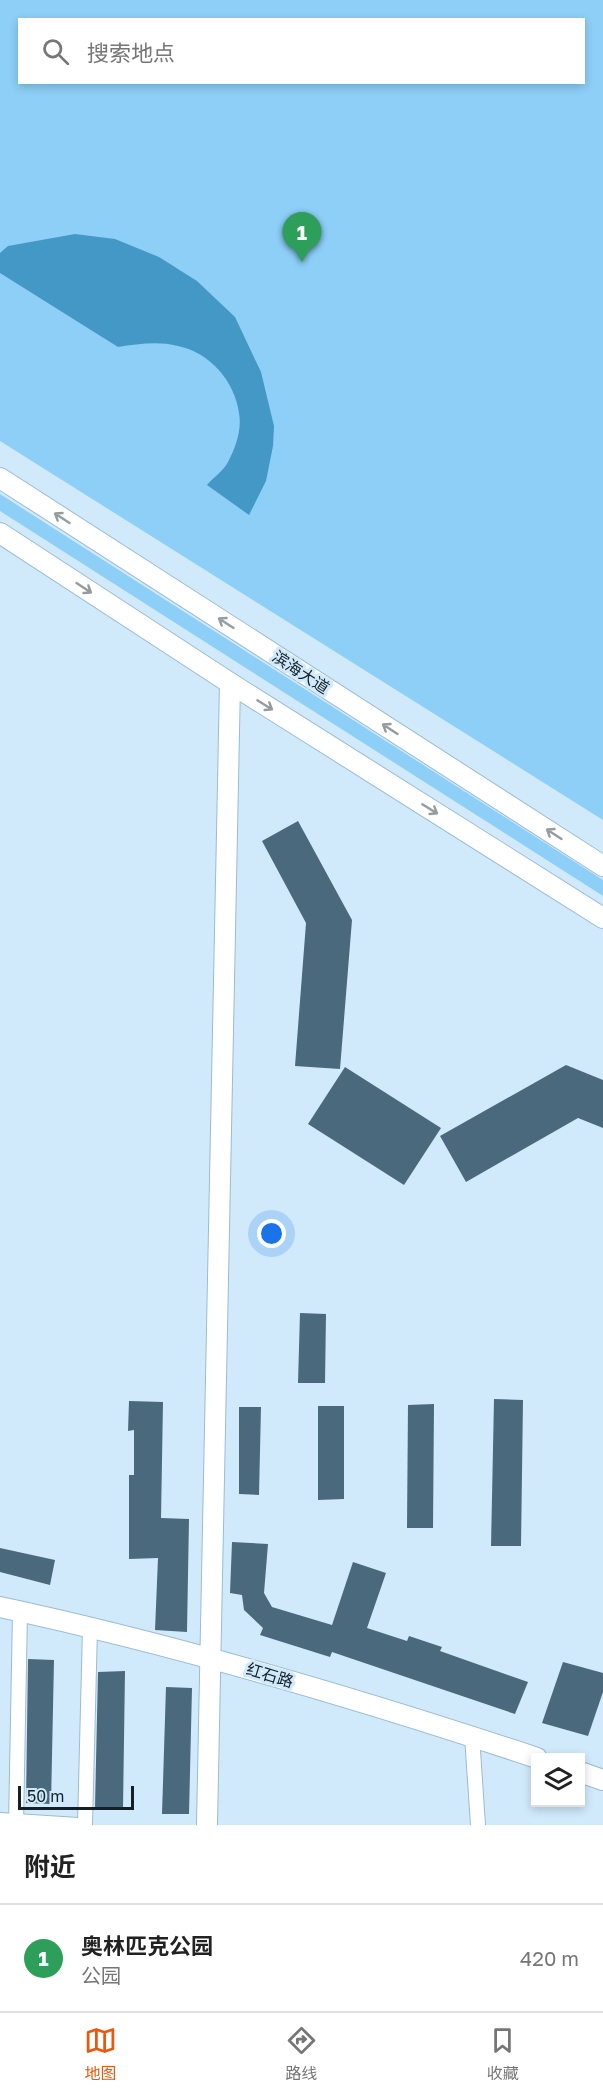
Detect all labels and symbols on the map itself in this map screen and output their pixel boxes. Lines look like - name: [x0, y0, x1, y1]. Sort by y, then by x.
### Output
- pin: 1: [282, 212, 322, 262]
- one-way arrow: [54, 512, 71, 524]
- one-way arrow: [75, 582, 92, 594]
- one-way arrow: [218, 617, 235, 629]
- street label: 滨海大道: [269, 646, 333, 698]
- one-way arrow: [257, 699, 274, 712]
- one-way arrow: [382, 722, 399, 734]
- one-way arrow: [422, 803, 439, 816]
- one-way arrow: [546, 828, 563, 840]
- your location: [257, 1219, 286, 1248]
- street label: 红石路: [244, 1658, 296, 1692]
- scale bar: [18, 1783, 134, 1810]

